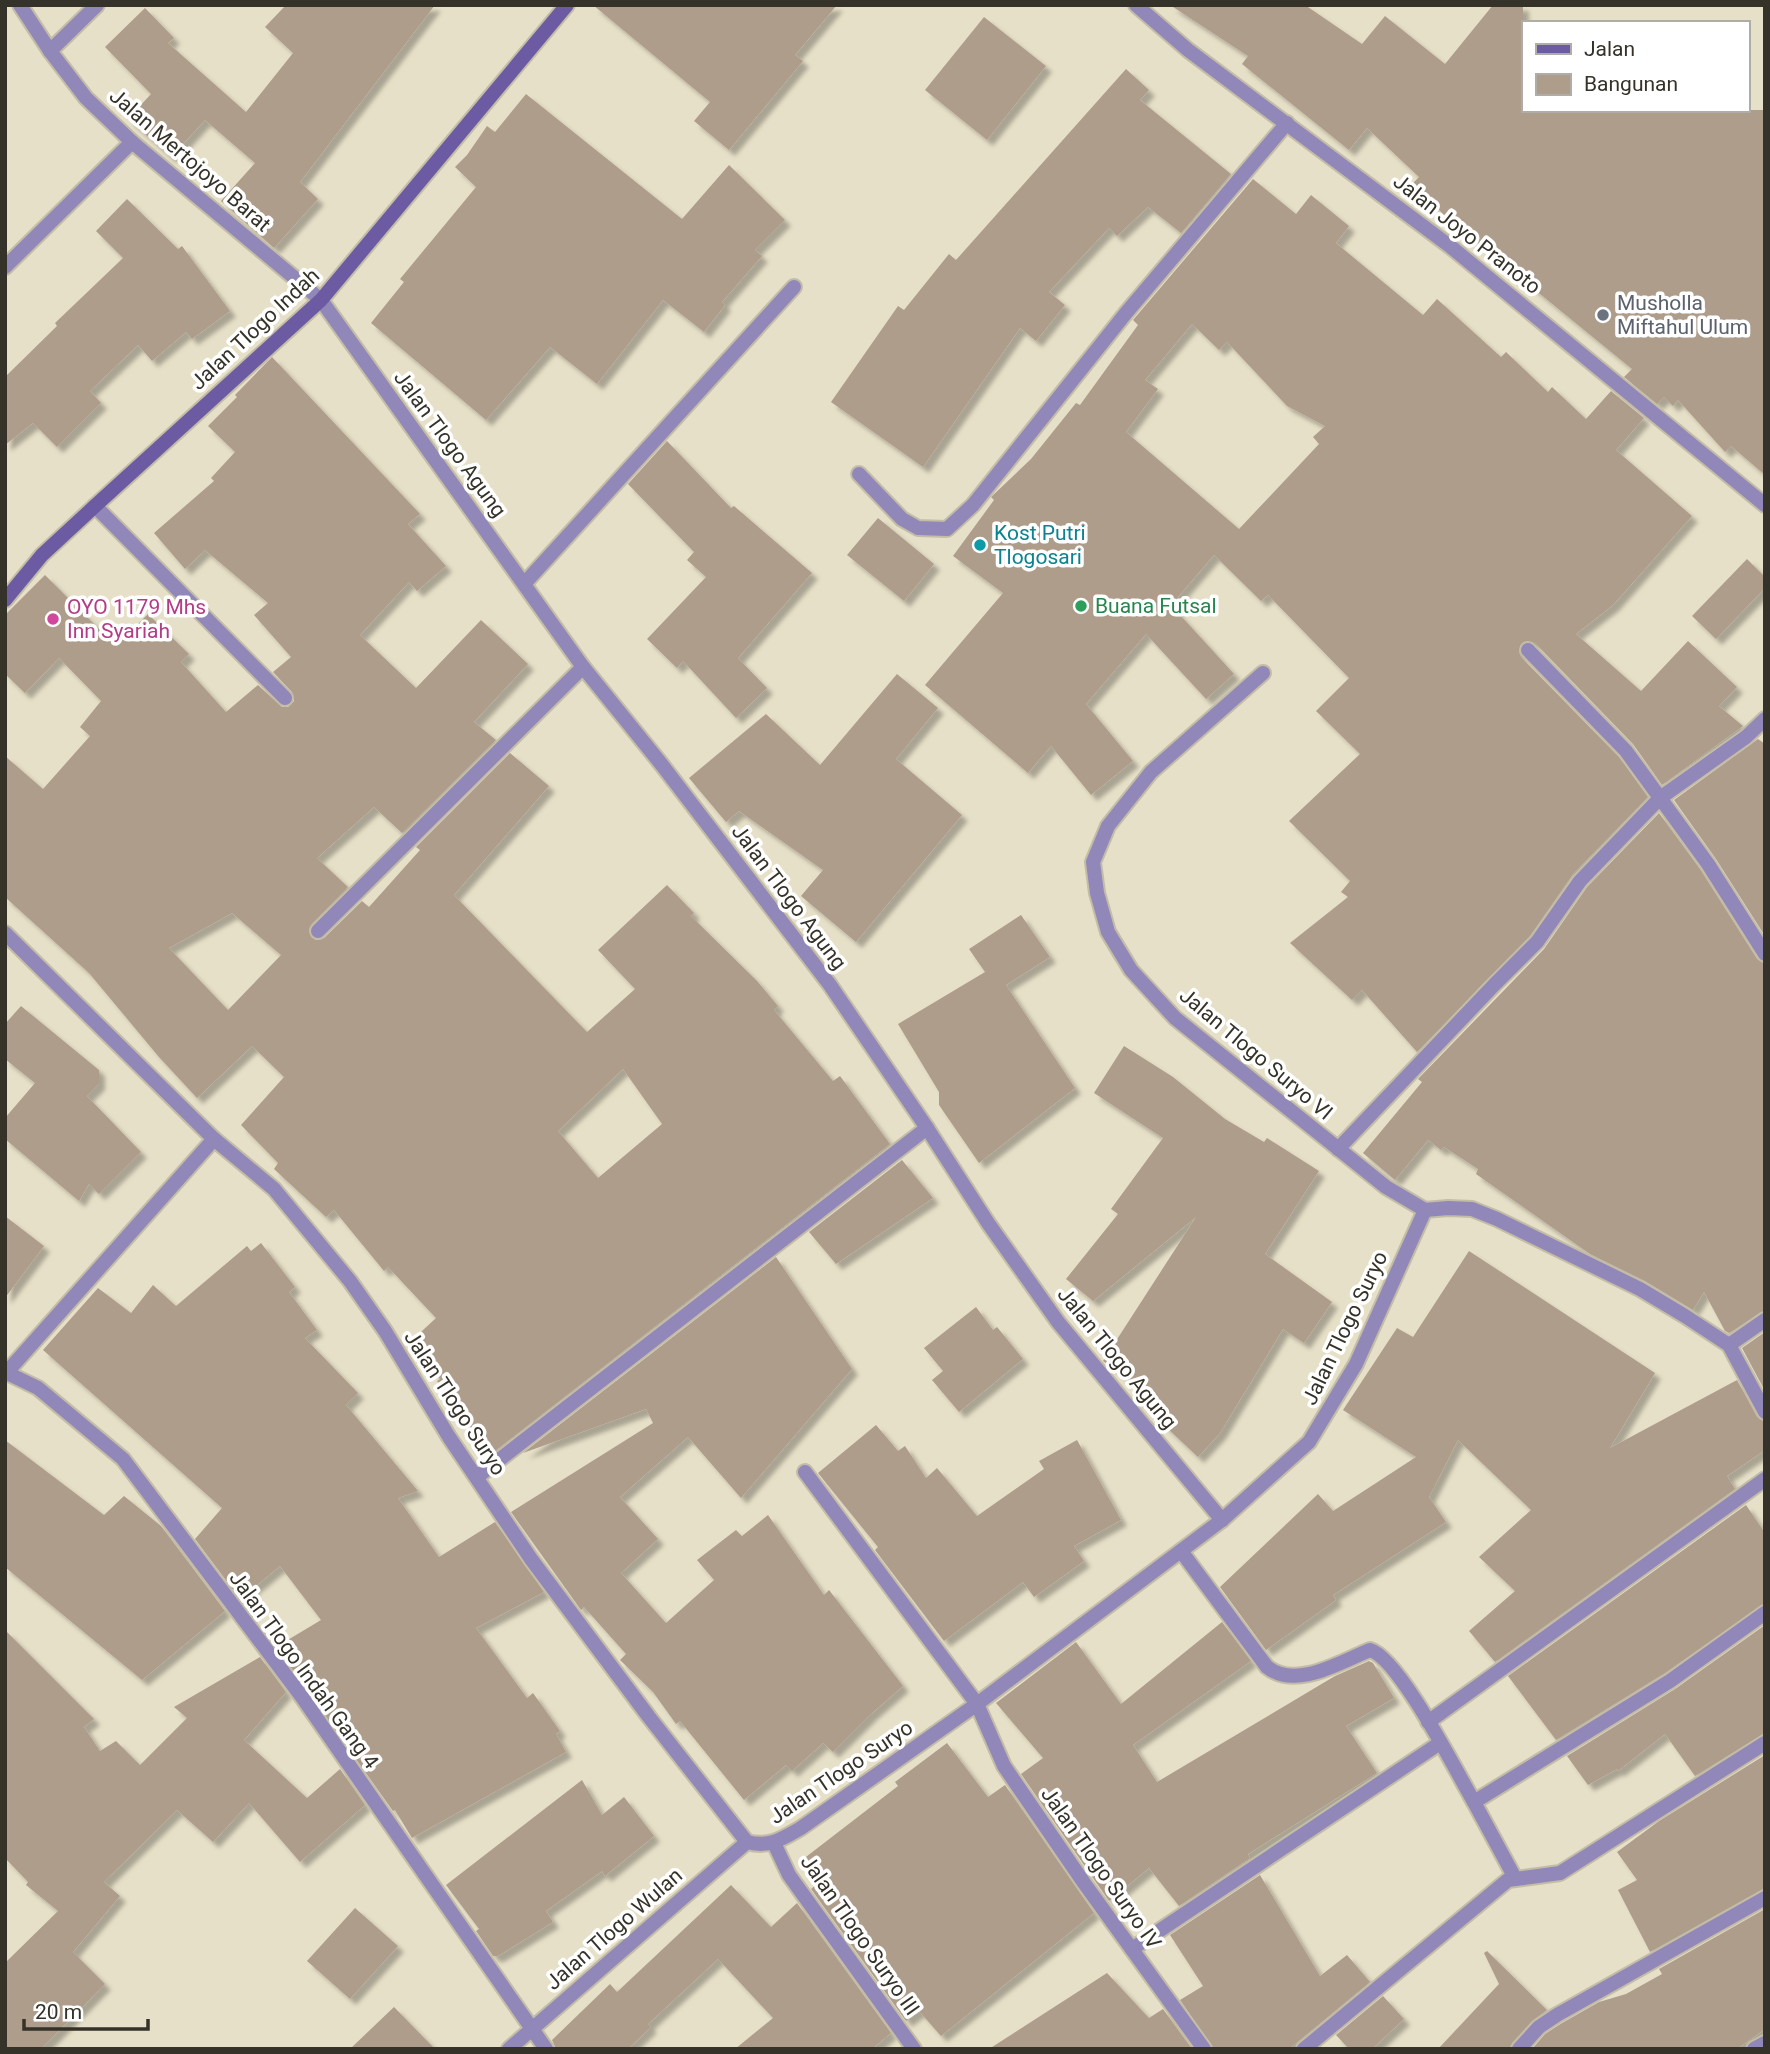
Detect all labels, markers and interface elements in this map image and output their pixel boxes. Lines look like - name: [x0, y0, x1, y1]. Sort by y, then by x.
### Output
- legend: [1522, 21, 1749, 112]
- text: Jalan: [1584, 37, 1635, 61]
- text: Bangunan: [1584, 72, 1678, 96]
- street label: Jalan Mertojoyo Barat: [105, 84, 275, 237]
- street label: Jalan Joyo Pranoto: [1389, 169, 1545, 299]
- street label: Jalan Tlogo Indah: [186, 263, 324, 395]
- place label: Musholla Miftahul Ulum: [1617, 291, 1748, 339]
- marker: Musholla Miftahul Ulum: [1595, 307, 1611, 323]
- street label: Jalan Tlogo Agung: [389, 366, 511, 522]
- place label: Kost Putri Tlogosari: [994, 521, 1086, 569]
- marker: Kost Putri Tlogosari: [972, 537, 988, 553]
- place label: Buana Futsal: [1095, 594, 1217, 618]
- place label: OYO 1179 Mhs Inn Syariah: [67, 595, 206, 643]
- marker: Buana Futsal: [1073, 598, 1089, 614]
- marker: OYO 1179 Mhs Inn Syariah: [45, 611, 61, 627]
- street label: Jalan Tlogo Agung: [727, 820, 851, 974]
- street label: Jalan Tlogo Suryo VI: [1175, 983, 1337, 1125]
- street label: Jalan Tlogo Suryo: [1297, 1247, 1393, 1409]
- street label: Jalan Tlogo Agung: [1053, 1282, 1181, 1434]
- street label: Jalan Tlogo Suryo: [399, 1326, 511, 1480]
- street label: Jalan Tlogo Indah Gang 4: [224, 1567, 384, 1773]
- street label: Jalan Tlogo Suryo: [765, 1715, 917, 1829]
- street label: Jalan Tlogo Suryo IV: [1036, 1783, 1166, 1954]
- street label: Jalan Tlogo Suryo III: [796, 1850, 924, 2020]
- street label: Jalan Tlogo Wulan: [541, 1863, 687, 1995]
- scale bar: [24, 1988, 149, 2032]
- text: 20 m: [35, 2000, 82, 2024]

